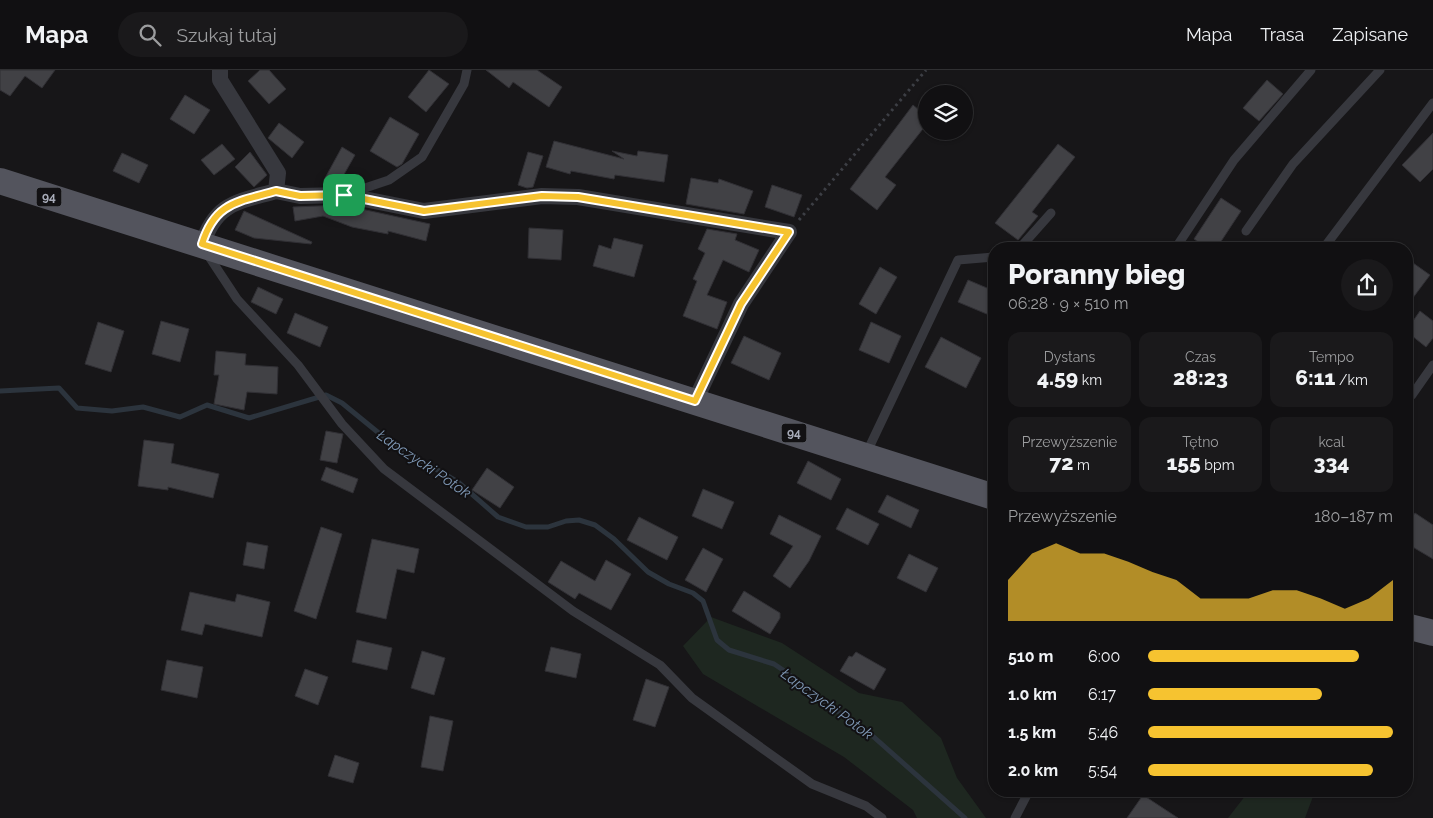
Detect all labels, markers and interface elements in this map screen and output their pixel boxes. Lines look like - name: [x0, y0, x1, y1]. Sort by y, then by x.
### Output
- search box: [118, 12, 468, 57]
- text: Mapa: [25, 20, 88, 49]
- icon: search: [136, 21, 164, 49]
- text: Szukaj tutaj: [176, 24, 277, 46]
- text: Mapa: [1186, 24, 1232, 45]
- text: Trasa: [1260, 24, 1304, 45]
- text: Zapisane: [1332, 24, 1408, 45]
- map controls: [918, 85, 973, 140]
- button: layers: [918, 85, 973, 140]
- pin: [323, 174, 365, 216]
- icon: arrive: [330, 181, 358, 209]
- road number: 94: [36, 188, 62, 206]
- text: Poranny bieg: [1008, 258, 1185, 291]
- button: share: [1341, 259, 1393, 311]
- text: 06:28 · 9 × 510 m: [1008, 294, 1128, 313]
- text: Dystans: [1044, 349, 1095, 365]
- text: Czas: [1185, 349, 1216, 365]
- text: Tempo: [1309, 349, 1354, 365]
- text: 4.59: [1037, 365, 1078, 390]
- text: 28:23: [1173, 365, 1228, 390]
- text: 6:11: [1295, 365, 1335, 390]
- text: km: [1078, 372, 1102, 388]
- text: /km: [1335, 372, 1368, 388]
- road number: 94: [782, 423, 806, 442]
- water label: Łapczycki Potok: [374, 426, 474, 502]
- text: Przewyższenie: [1022, 434, 1117, 450]
- text: Tętno: [1182, 434, 1219, 450]
- text: kcal: [1318, 434, 1345, 450]
- text: 72: [1049, 450, 1073, 475]
- text: 155: [1166, 450, 1201, 475]
- text: 334: [1313, 450, 1350, 475]
- text: m: [1073, 457, 1090, 473]
- text: bpm: [1201, 457, 1235, 473]
- text: Przewyższenie: [1008, 507, 1117, 526]
- text: 180–187 m: [1314, 507, 1393, 526]
- text: 510 m: [1008, 647, 1053, 666]
- text: 6:00: [1088, 647, 1120, 666]
- water label: Łapczycki Potok: [777, 665, 877, 743]
- text: 1.0 km: [1008, 685, 1057, 704]
- text: 6:17: [1088, 685, 1116, 704]
- text: 1.5 km: [1008, 723, 1056, 742]
- text: 5:46: [1088, 723, 1118, 742]
- text: 2.0 km: [1008, 761, 1058, 780]
- text: 5:54: [1088, 761, 1117, 780]

